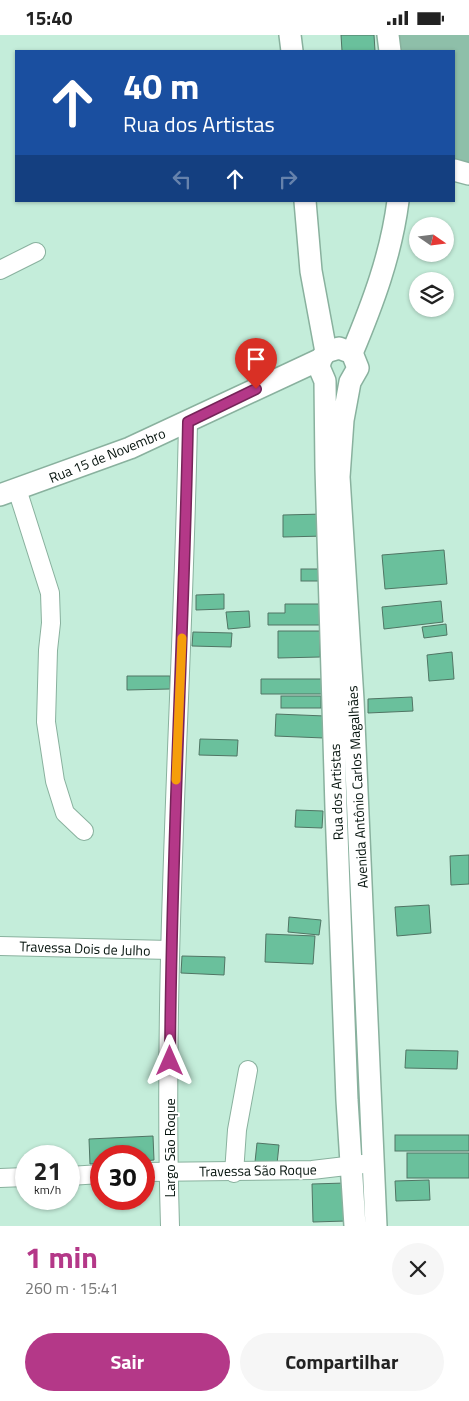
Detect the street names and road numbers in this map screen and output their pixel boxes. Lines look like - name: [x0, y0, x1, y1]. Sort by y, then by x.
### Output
- street label: Rua 15 de Novembro: [46, 422, 168, 488]
- street label: Avenida Antônio Carlos Magalhães: [341, 685, 373, 889]
- street label: Rua dos Artistas: [324, 743, 348, 841]
- street label: Travessa Dois de Julho: [19, 935, 151, 961]
- street label: Largo São Roque: [159, 1099, 180, 1197]
- street label: Travessa São Roque: [199, 1158, 317, 1182]

